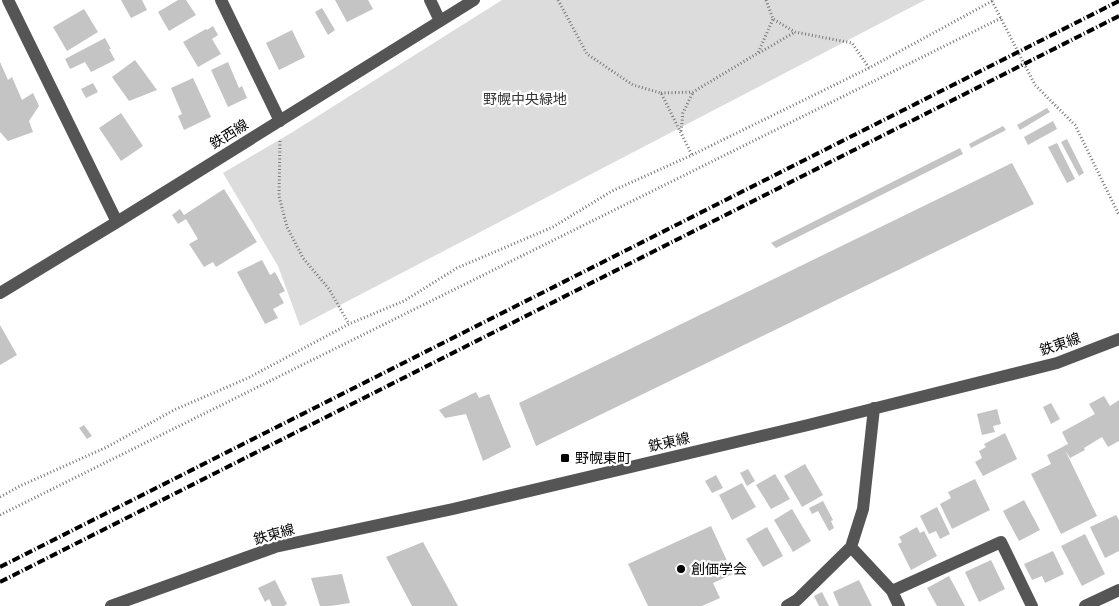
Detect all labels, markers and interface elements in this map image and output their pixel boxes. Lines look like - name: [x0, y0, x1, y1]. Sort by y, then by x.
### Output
- park label: 野幌中央緑地: [483, 91, 567, 107]
- street label: 鉄西線: [207, 116, 251, 152]
- street label: 鉄東線: [1038, 330, 1082, 358]
- street label: 鉄東線: [647, 429, 691, 455]
- place label: 野幌東町: [575, 450, 631, 466]
- marker: 野幌東町: [559, 452, 571, 464]
- street label: 鉄東線: [252, 521, 296, 547]
- place label: 創価学会: [691, 561, 747, 577]
- marker: 創価学会: [675, 563, 687, 575]

